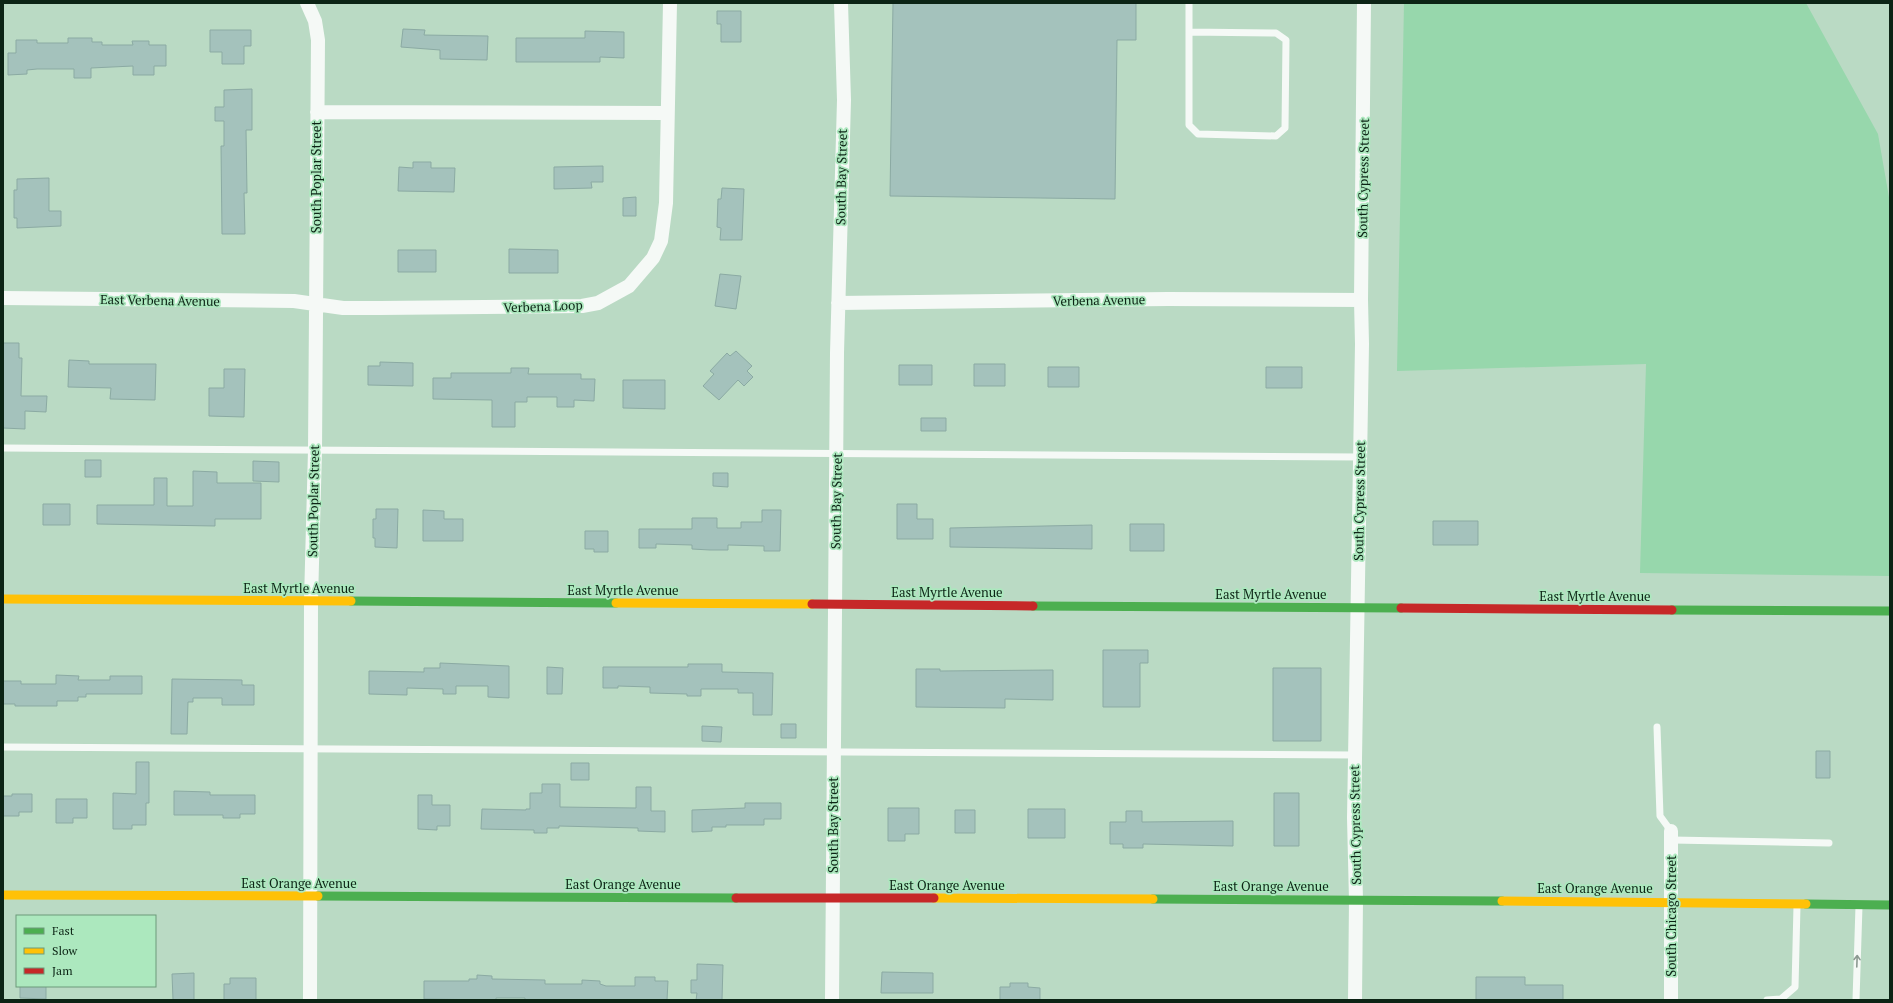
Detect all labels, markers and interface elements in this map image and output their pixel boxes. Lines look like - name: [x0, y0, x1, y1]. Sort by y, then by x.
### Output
- street label: South Cypress Street: [1353, 118, 1373, 238]
- street label: South Poplar Street: [307, 121, 325, 233]
- street label: South Bay Street: [831, 129, 851, 225]
- street label: East Verbena Avenue: [100, 290, 220, 310]
- street label: Verbena Avenue: [1053, 290, 1145, 310]
- street label: Verbena Loop: [503, 296, 583, 316]
- street label: South Cypress Street: [1349, 441, 1369, 561]
- street label: South Poplar Street: [303, 444, 323, 557]
- street label: South Bay Street: [826, 453, 846, 549]
- street label: East Myrtle Avenue: [243, 579, 355, 597]
- street label: East Myrtle Avenue: [567, 581, 679, 599]
- street label: East Myrtle Avenue: [891, 583, 1003, 601]
- street label: East Myrtle Avenue: [1215, 585, 1327, 603]
- street label: East Myrtle Avenue: [1539, 587, 1651, 605]
- street label: South Cypress Street: [1345, 765, 1365, 885]
- street label: South Bay Street: [824, 777, 842, 873]
- street label: South Chicago Street: [1662, 855, 1680, 977]
- street label: East Orange Avenue: [241, 874, 357, 892]
- street label: East Orange Avenue: [565, 875, 681, 893]
- street label: East Orange Avenue: [889, 876, 1005, 894]
- street label: East Orange Avenue: [1213, 877, 1329, 895]
- street label: East Orange Avenue: [1537, 879, 1653, 897]
- legend: [16, 915, 156, 987]
- text: Fast: [52, 923, 75, 938]
- text: Slow: [52, 943, 78, 958]
- one-way arrow: [1854, 955, 1861, 968]
- text: Jam: [52, 963, 73, 978]

